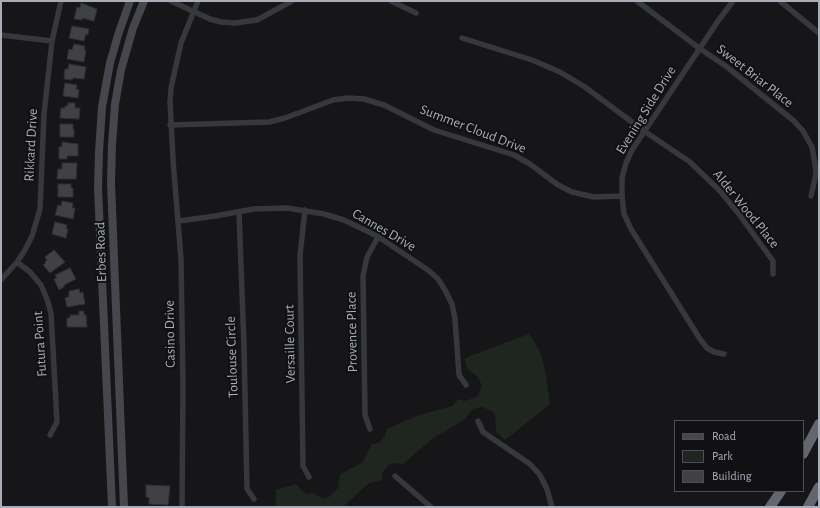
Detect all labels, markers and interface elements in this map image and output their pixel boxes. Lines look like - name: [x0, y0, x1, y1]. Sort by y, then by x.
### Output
- street label: Sweet Briar Place: [713, 41, 797, 111]
- street label: Evening Side Drive: [612, 63, 680, 157]
- street label: Summer Cloud Drive: [417, 101, 529, 157]
- street label: Rikkard Drive: [21, 108, 41, 182]
- street label: Alder Wood Place: [709, 166, 783, 252]
- street label: Cannes Drive: [349, 205, 419, 255]
- street label: Erbes Road: [92, 222, 110, 282]
- street label: Provence Place: [343, 291, 361, 373]
- street label: Casino Drive: [161, 300, 179, 368]
- street label: Versaille Court: [281, 304, 299, 384]
- street label: Futura Point: [29, 311, 51, 377]
- street label: Toulouse Circle: [222, 316, 242, 398]
- legend: [674, 420, 804, 492]
- text: Road: [712, 430, 736, 442]
- text: Park: [712, 450, 733, 462]
- text: Building: [712, 470, 752, 482]

